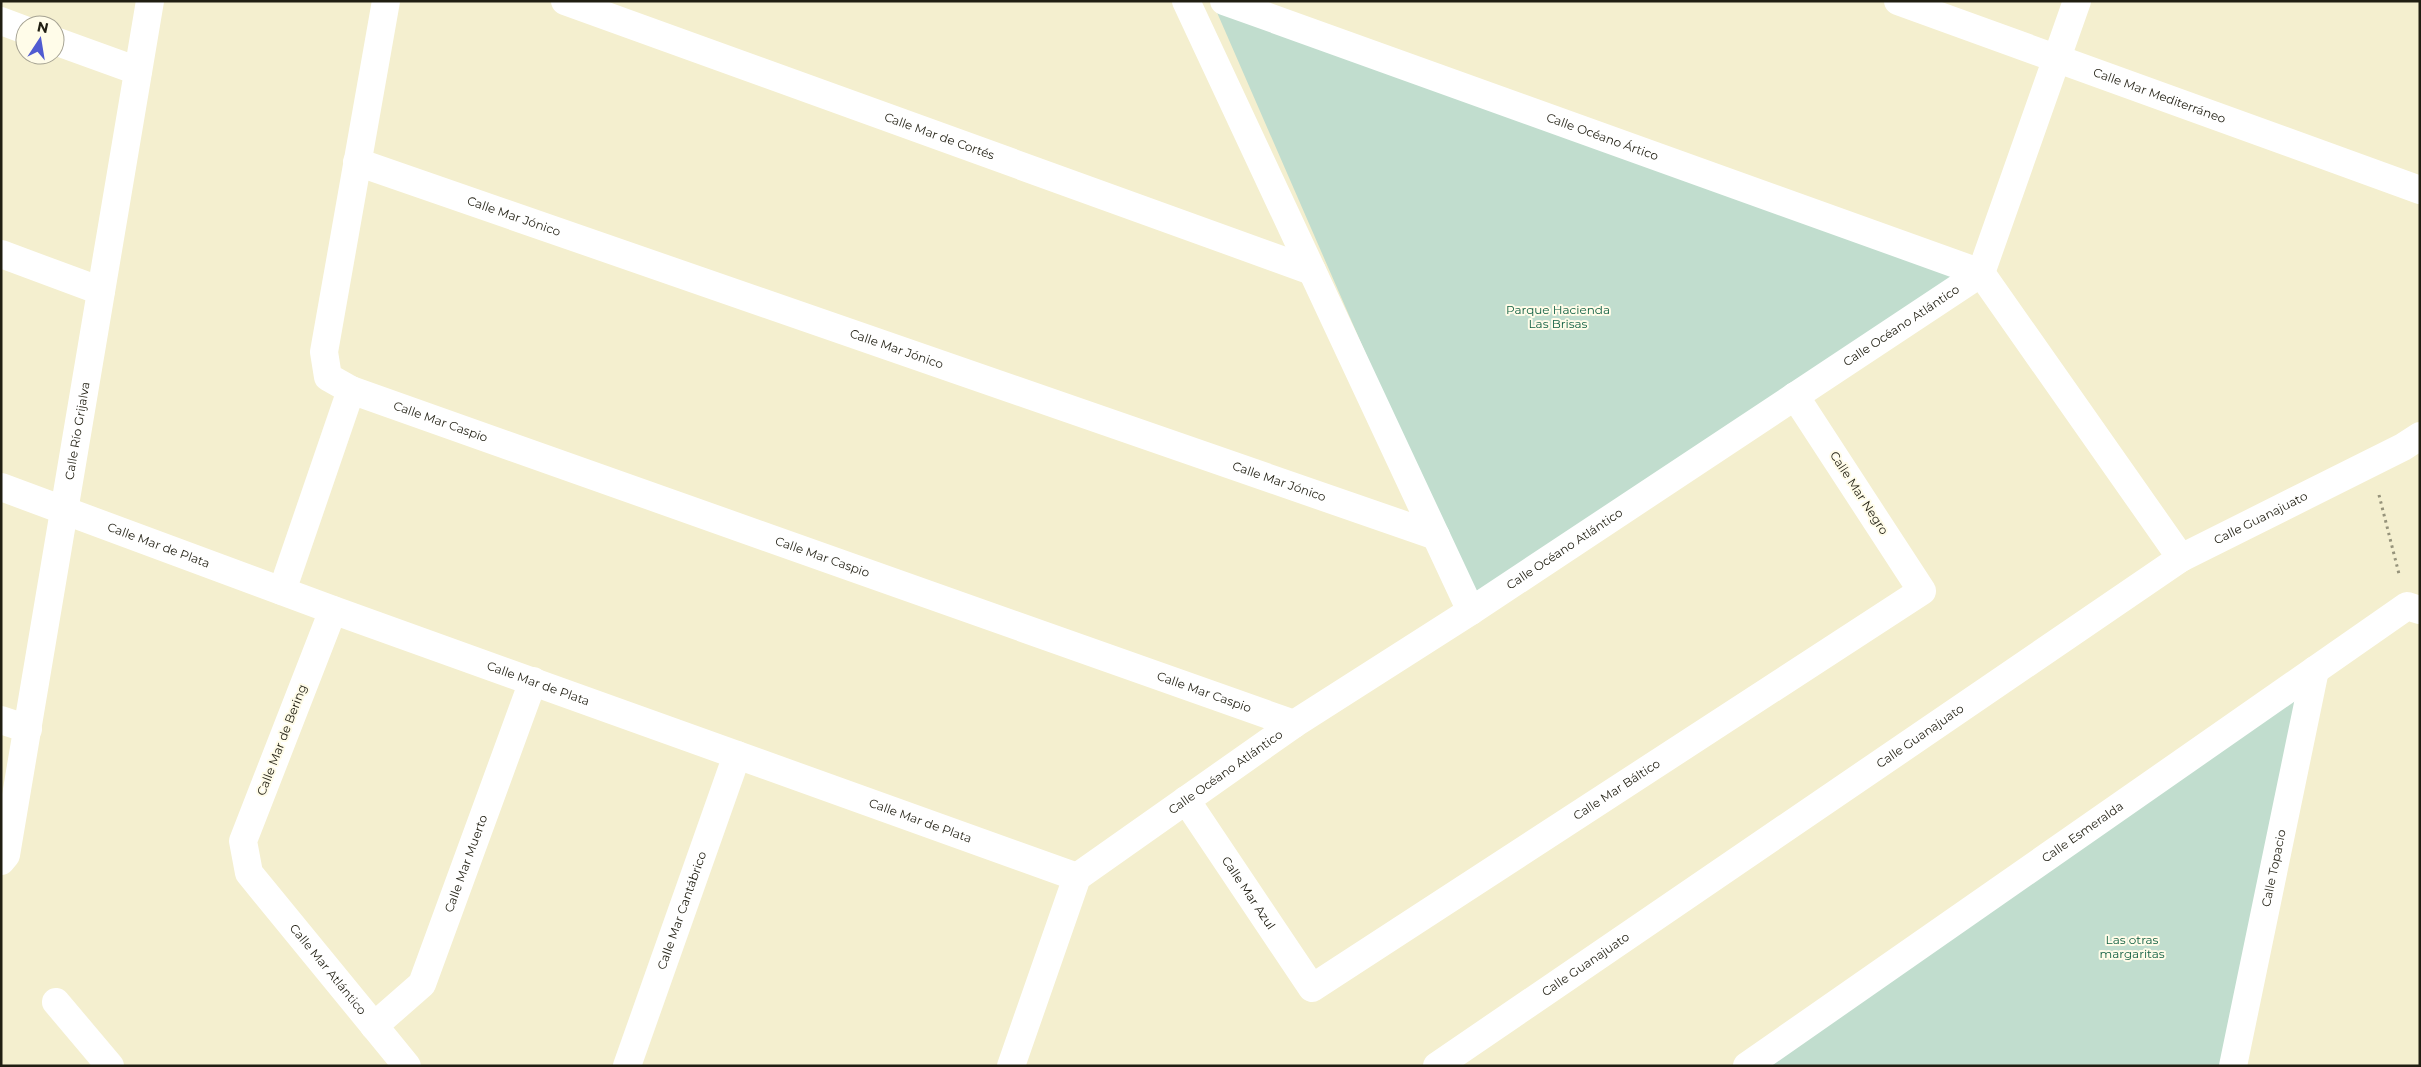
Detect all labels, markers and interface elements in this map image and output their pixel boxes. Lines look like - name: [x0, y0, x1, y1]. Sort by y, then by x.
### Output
- north arrow: [15, 15, 65, 65]
- text: N: [35, 17, 50, 37]
- street label: Calle Mar Mediterráneo: [2091, 64, 2228, 126]
- street label: Calle Mar de Cortés: [882, 109, 997, 163]
- street label: Calle Océano Ártico: [1544, 109, 1661, 163]
- street label: Calle Mar Jónico: [465, 193, 563, 239]
- street label: Calle Océano Atlántico: [1840, 281, 1962, 369]
- park label: Parque Hacienda Las Brisas: [1506, 302, 1610, 331]
- street label: Calle Mar Jónico: [848, 325, 945, 372]
- street label: Calle Río Grijalva: [61, 381, 93, 481]
- street label: Calle Mar Caspio: [391, 398, 490, 445]
- street label: Calle Mar Negro: [1827, 448, 1892, 537]
- street label: Calle Mar Jónico: [1231, 458, 1328, 504]
- street label: Calle Guanajuato: [2211, 488, 2310, 547]
- street label: Calle Océano Atlántico: [1503, 505, 1625, 592]
- street label: Calle Mar de Plata: [105, 519, 212, 571]
- street label: Calle Mar Caspio: [773, 533, 872, 580]
- street label: Calle Mar de Plata: [485, 658, 592, 708]
- street label: Calle Mar Caspio: [1155, 668, 1253, 715]
- street label: Calle Mar de Bering: [253, 682, 310, 798]
- street label: Calle Guanajuato: [1873, 701, 1966, 771]
- street label: Calle Océano Atlántico: [1165, 726, 1285, 817]
- street label: Calle Mar Báltico: [1570, 756, 1663, 823]
- street label: Calle Mar de Plata: [867, 795, 974, 846]
- street label: Calle Esmeralda: [2039, 798, 2126, 865]
- street label: Calle Mar Muerto: [441, 813, 490, 914]
- street label: Calle Topacio: [2258, 828, 2289, 908]
- street label: Calle Mar Cantábrico: [654, 849, 709, 972]
- street label: Calle Mar Azul: [1219, 853, 1279, 932]
- street label: Calle Mar Atlántico: [287, 921, 370, 1018]
- street label: Calle Guanajuato: [1539, 929, 1632, 999]
- park label: Las otras margaritas: [2099, 932, 2165, 961]

